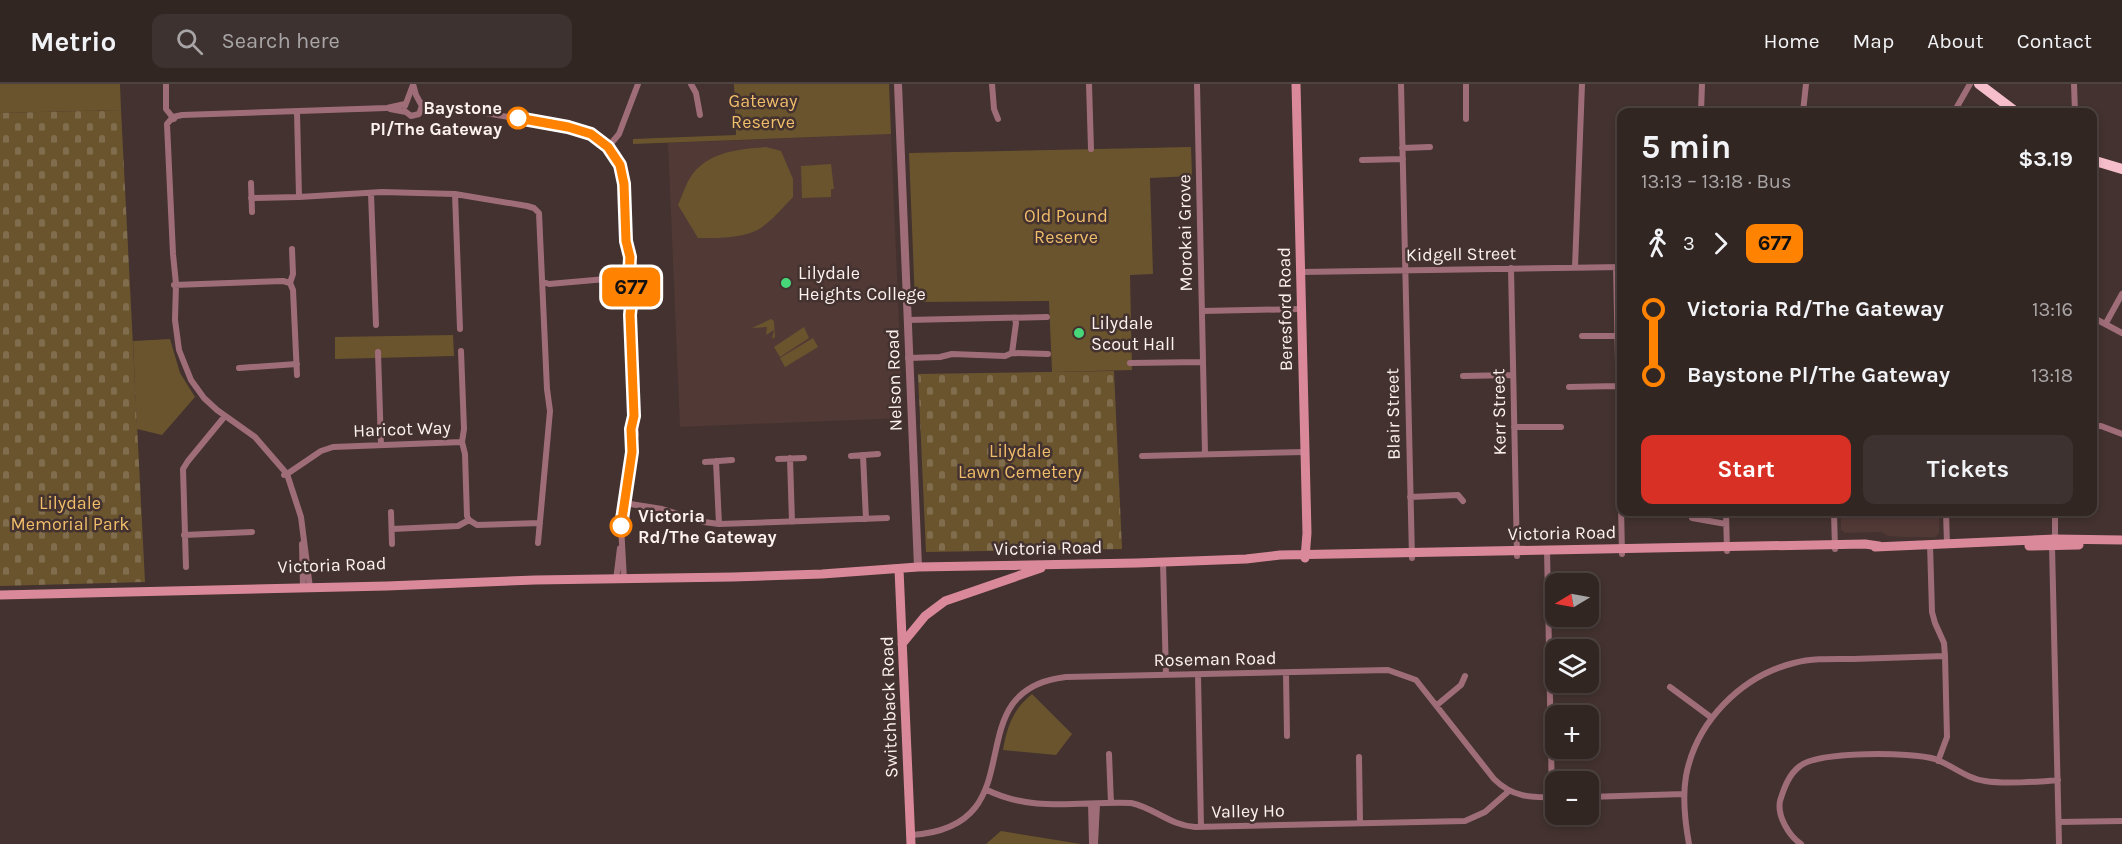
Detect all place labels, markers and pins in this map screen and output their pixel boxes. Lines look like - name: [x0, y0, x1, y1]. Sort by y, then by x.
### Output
- place label: Baystone Pl/The Gateway: [370, 97, 502, 140]
- marker: Baystone Pl/The Gateway: [507, 107, 529, 129]
- place label: Lilydale Heights College: [798, 262, 926, 305]
- marker: Lilydale Heights College: [779, 276, 793, 290]
- place label: Lilydale Scout Hall: [1091, 312, 1175, 355]
- marker: Lilydale Scout Hall: [1072, 326, 1086, 340]
- place label: Victoria Rd/The Gateway: [638, 505, 777, 548]
- marker: Victoria Rd/The Gateway: [610, 515, 632, 537]

